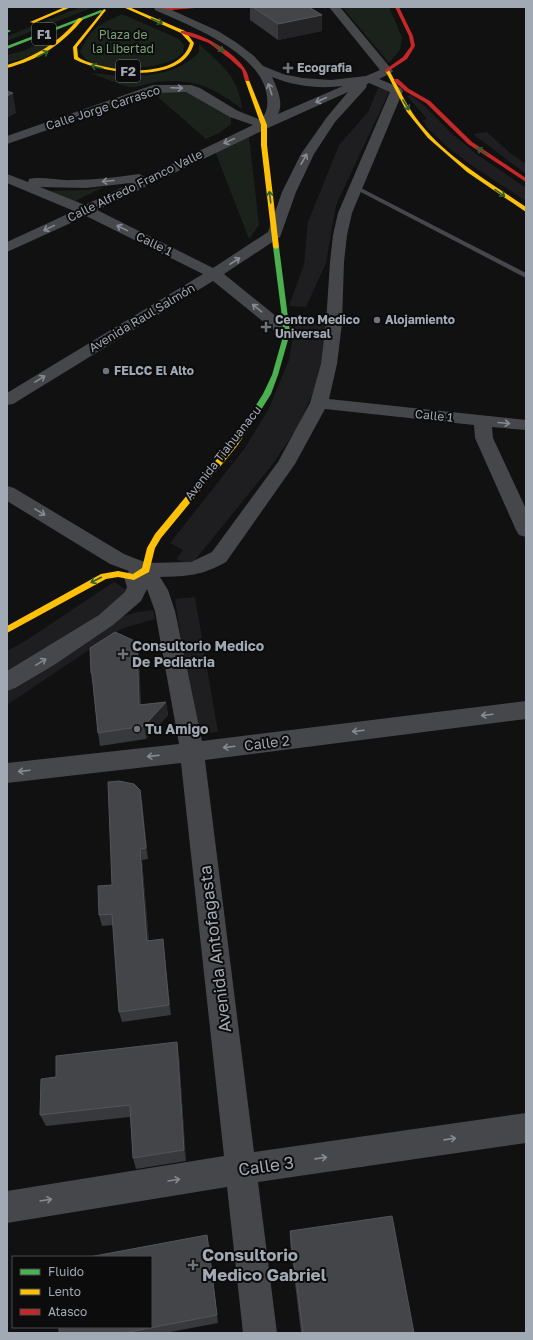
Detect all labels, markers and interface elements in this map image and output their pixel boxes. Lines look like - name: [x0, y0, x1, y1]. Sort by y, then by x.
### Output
- one-way arrow: [151, 18, 163, 25]
- road number: F1: [32, 23, 56, 45]
- park label: Plaza de la Libertad: [92, 27, 154, 56]
- one-way arrow: [213, 44, 224, 52]
- one-way arrow: [37, 50, 49, 57]
- road number: F2: [116, 60, 140, 82]
- place label: Ecografia: [297, 60, 352, 75]
- marker: Ecografia: [282, 62, 294, 74]
- one-way arrow: [91, 63, 104, 70]
- street label: Calle Jorge Carrasco: [44, 82, 162, 133]
- one-way arrow: [266, 83, 274, 95]
- one-way arrow: [170, 84, 183, 92]
- one-way arrow: [315, 96, 327, 104]
- one-way arrow: [403, 99, 411, 111]
- one-way arrow: [223, 138, 235, 145]
- street label: Calle Alfredo Franco Valle: [65, 146, 205, 225]
- one-way arrow: [477, 147, 488, 155]
- one-way arrow: [301, 153, 309, 165]
- one-way arrow: [102, 178, 115, 185]
- one-way arrow: [494, 189, 505, 197]
- one-way arrow: [267, 191, 274, 204]
- one-way arrow: [116, 224, 128, 231]
- one-way arrow: [43, 225, 55, 232]
- street label: Calle 1: [134, 228, 175, 259]
- one-way arrow: [229, 256, 241, 264]
- street label: Avenida Raul Salmón: [86, 280, 197, 355]
- one-way arrow: [251, 304, 262, 313]
- place label: Centro Medico Universal: [275, 312, 360, 341]
- place label: Alojamiento: [385, 312, 455, 327]
- marker: Alojamiento: [372, 315, 382, 325]
- marker: Centro Medico Universal: [260, 321, 272, 333]
- place label: FELCC El Alto: [114, 363, 194, 378]
- marker: FELCC El Alto: [101, 366, 111, 376]
- one-way arrow: [34, 375, 46, 383]
- street label: Avenida Tiahuanacu: [181, 403, 264, 503]
- street label: Calle 1: [414, 406, 454, 425]
- one-way arrow: [497, 420, 510, 427]
- one-way arrow: [34, 509, 46, 517]
- one-way arrow: [90, 577, 102, 584]
- place label: Consultorio Medico De Pediatria: [132, 637, 264, 670]
- marker: Consultorio Medico De Pediatria: [117, 648, 129, 660]
- one-way arrow: [35, 658, 47, 666]
- one-way arrow: [481, 711, 494, 719]
- place label: Tu Amigo: [145, 720, 208, 737]
- marker: Tu Amigo: [132, 724, 142, 734]
- one-way arrow: [352, 727, 365, 735]
- street label: Calle 2: [243, 731, 291, 754]
- one-way arrow: [223, 743, 236, 751]
- one-way arrow: [147, 753, 160, 760]
- one-way arrow: [18, 767, 31, 775]
- street label: Avenida Antofagasta: [194, 864, 235, 1034]
- one-way arrow: [443, 1135, 456, 1143]
- street label: Calle 3: [237, 1151, 295, 1180]
- one-way arrow: [314, 1154, 327, 1162]
- one-way arrow: [167, 1176, 180, 1184]
- one-way arrow: [39, 1196, 52, 1204]
- place label: Consultorio Medico Gabriel: [202, 1244, 327, 1285]
- legend: [12, 1256, 152, 1328]
- marker: Consultorio Medico Gabriel: [187, 1259, 199, 1271]
- text: Fluido: [48, 1264, 84, 1279]
- text: Lento: [48, 1284, 81, 1299]
- text: Atasco: [48, 1304, 87, 1319]

